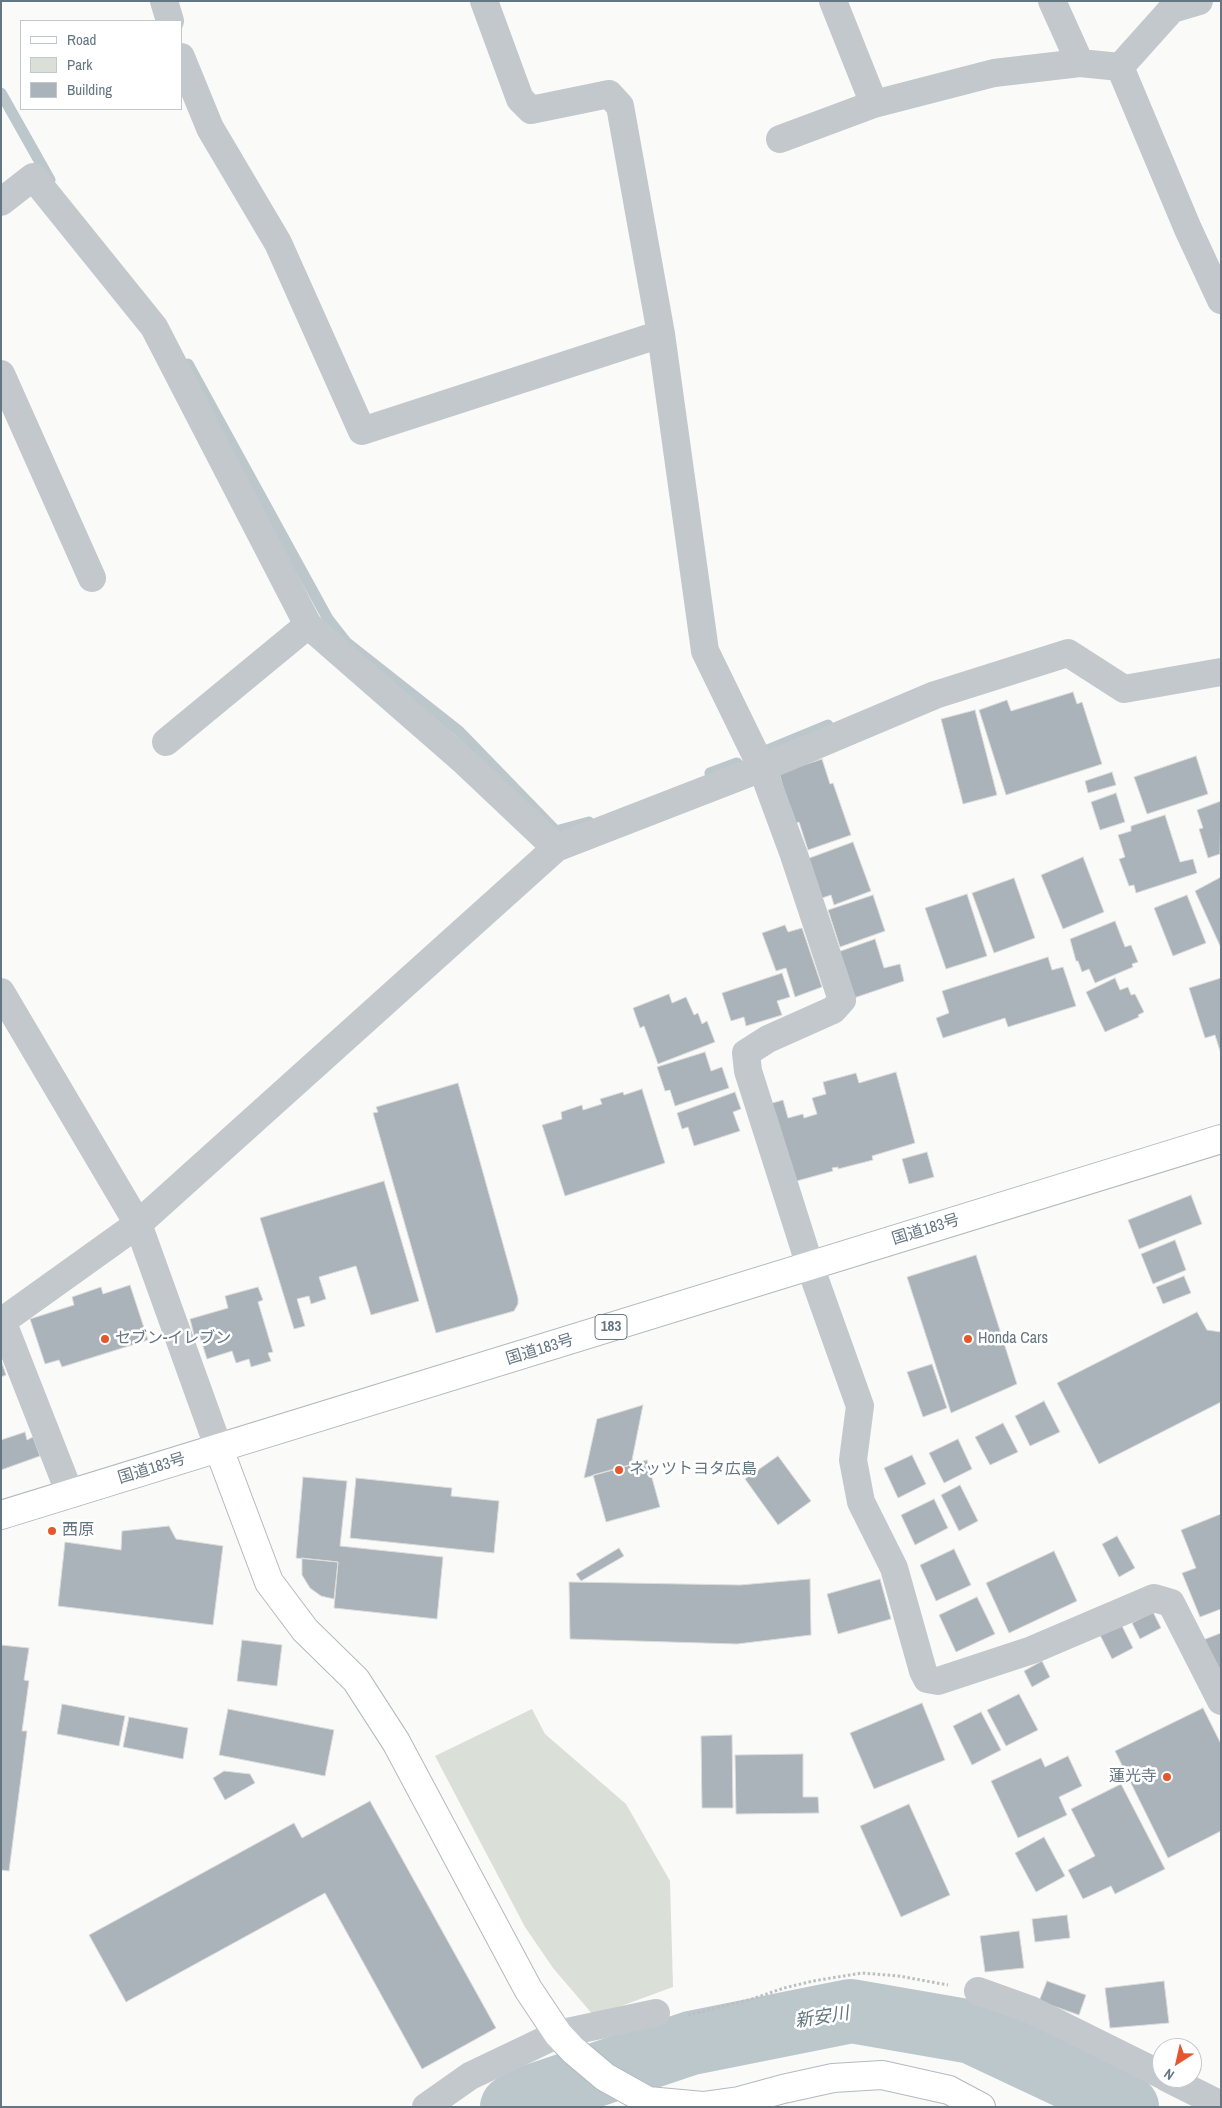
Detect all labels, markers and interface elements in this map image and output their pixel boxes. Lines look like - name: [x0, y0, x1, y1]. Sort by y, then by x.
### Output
- legend: [20, 20, 182, 110]
- text: Road: [67, 29, 96, 50]
- text: Park: [67, 54, 92, 75]
- text: Building: [67, 79, 112, 100]
- street label: 国道183号: [890, 1211, 962, 1249]
- road number: 183: [595, 1314, 627, 1340]
- place label: セブン-イレブン: [115, 1329, 231, 1349]
- place label: Honda Cars: [978, 1329, 1048, 1349]
- street label: 国道183号: [504, 1331, 576, 1369]
- marker: セブン-イレブン: [99, 1333, 111, 1345]
- marker: Honda Cars: [962, 1333, 974, 1345]
- street label: 国道183号: [116, 1450, 188, 1488]
- place label: ネッツトヨタ広島: [629, 1460, 757, 1480]
- marker: ネッツトヨタ広島: [613, 1464, 625, 1476]
- place label: 西原: [62, 1521, 94, 1541]
- marker: 西原: [46, 1525, 58, 1537]
- place label: 蓮光寺: [1109, 1767, 1157, 1787]
- marker: 蓮光寺: [1161, 1771, 1173, 1783]
- water label: 新安川: [794, 2003, 850, 2033]
- north arrow: [1152, 2038, 1202, 2088]
- text: N: [1160, 2065, 1178, 2084]

